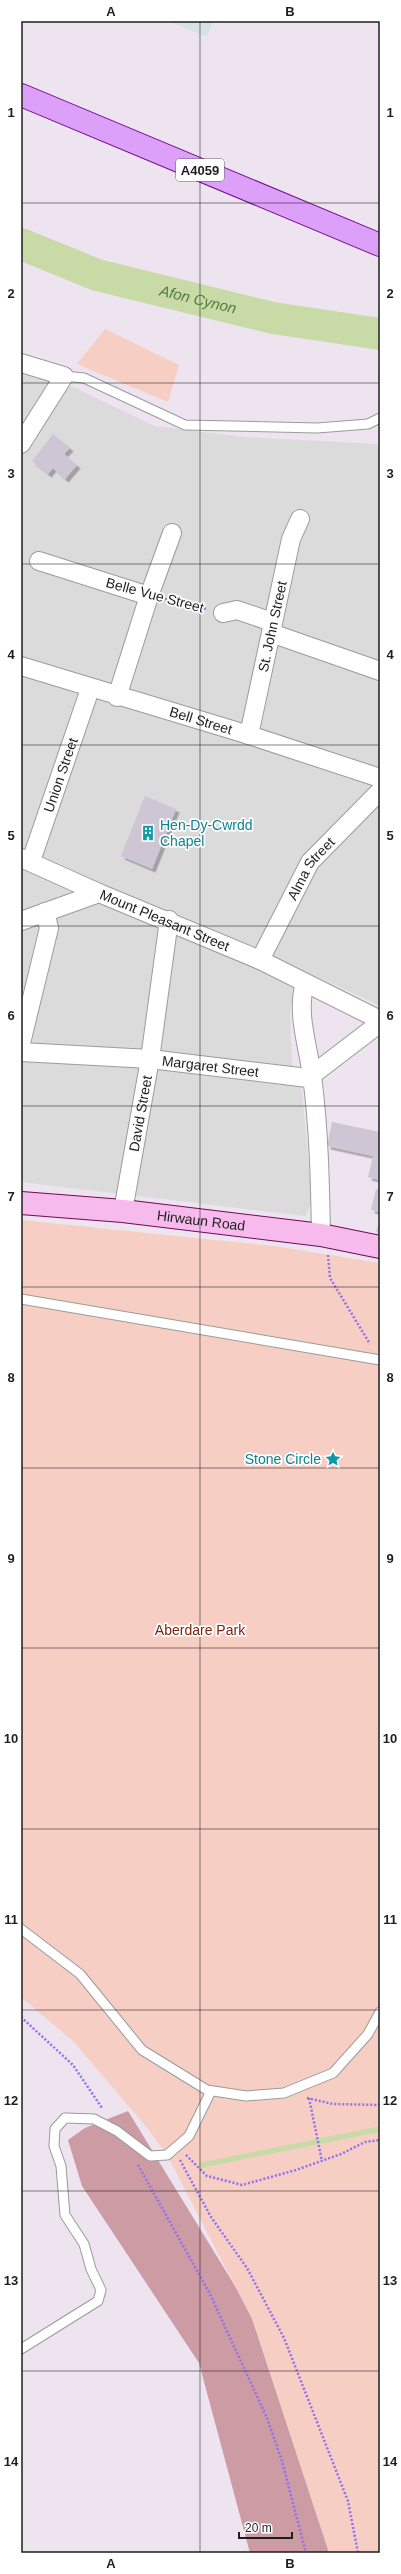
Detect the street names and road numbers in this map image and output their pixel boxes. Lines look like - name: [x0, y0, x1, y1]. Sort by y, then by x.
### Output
- road number: A4059: [176, 159, 224, 181]
- street label: Belle Vue Street: [104, 574, 206, 616]
- street label: St. John Street: [255, 579, 290, 673]
- street label: Bell Street: [168, 703, 234, 738]
- street label: Union Street: [40, 735, 81, 814]
- street label: Alma Street: [284, 834, 338, 903]
- street label: Mount Pleasant Street: [98, 886, 232, 954]
- street label: Margaret Street: [161, 1053, 260, 1080]
- street label: David Street: [126, 1074, 155, 1153]
- street label: Hirwaun Road: [156, 1207, 246, 1234]

